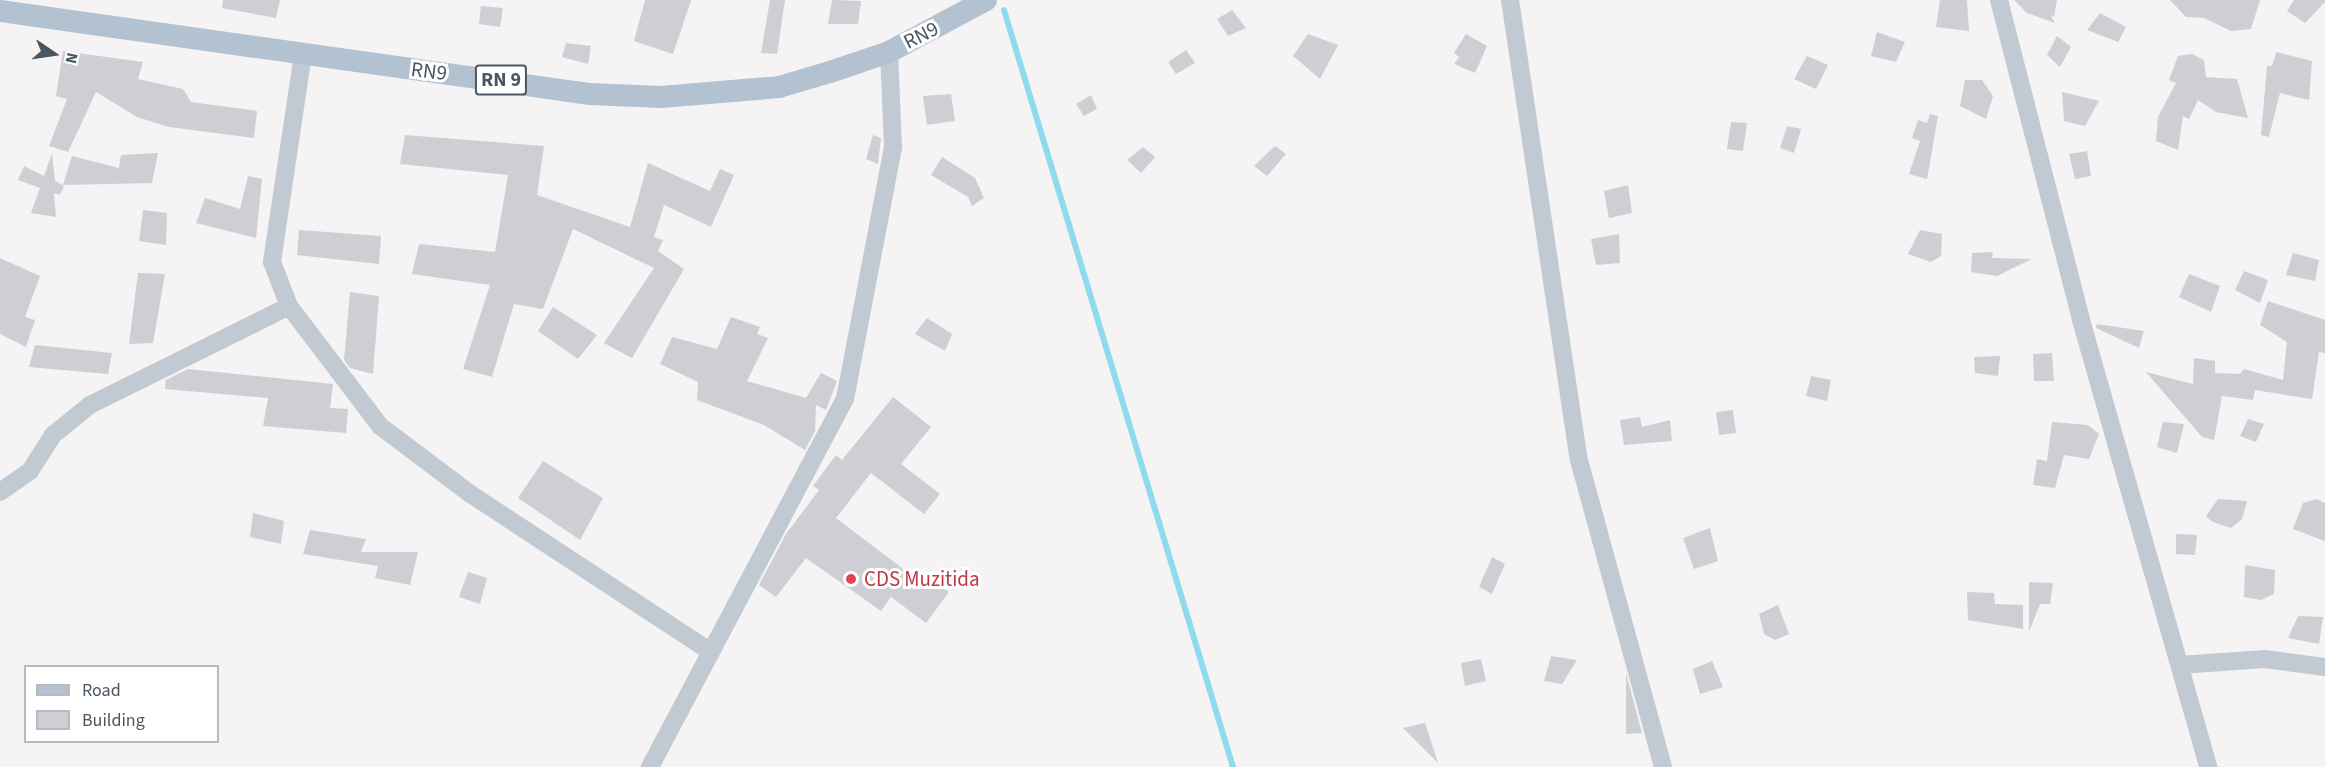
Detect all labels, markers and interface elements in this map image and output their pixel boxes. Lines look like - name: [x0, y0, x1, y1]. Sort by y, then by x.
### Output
- street label: RN9: [899, 16, 943, 54]
- north arrow: [24, 24, 84, 84]
- text: N: [60, 50, 83, 66]
- street label: RN9: [410, 56, 448, 86]
- road number: RN 9: [474, 63, 528, 97]
- place label: CDS Muzitida: [864, 566, 980, 592]
- marker: CDS Muzitida: [842, 570, 860, 588]
- legend: [24, 665, 219, 743]
- text: Road: [82, 678, 121, 703]
- text: Building: [82, 708, 145, 733]

